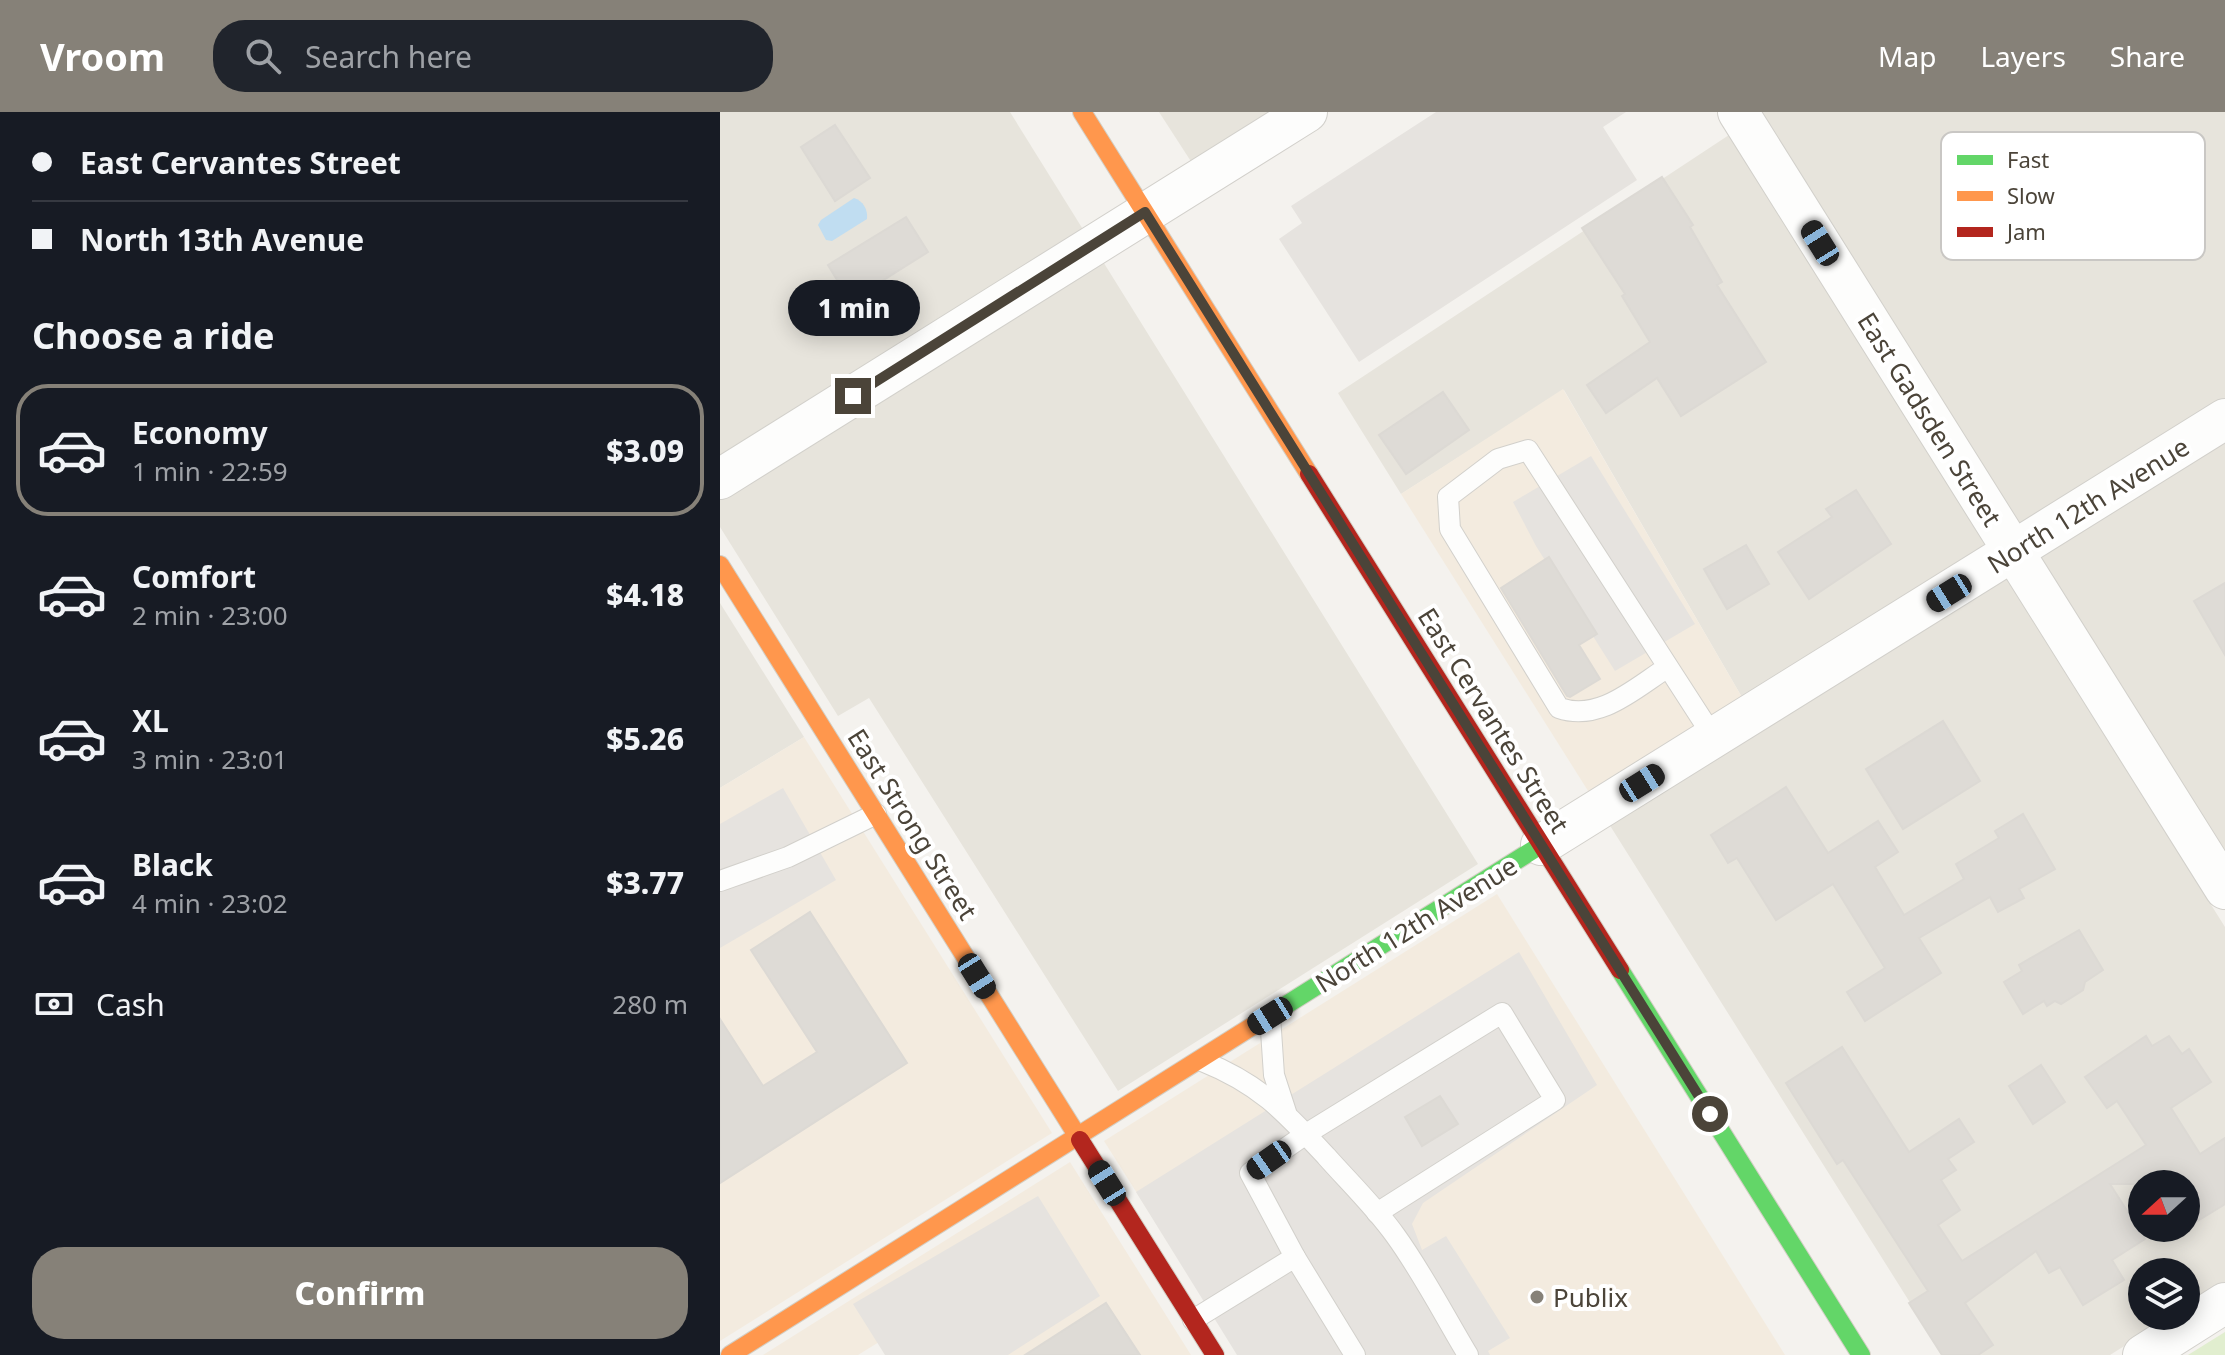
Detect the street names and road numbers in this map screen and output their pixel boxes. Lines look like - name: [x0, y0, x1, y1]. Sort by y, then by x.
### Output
- street label: East Gadsden Street: [1850, 305, 2010, 533]
- street label: North 12th Avenue: [1980, 428, 2196, 582]
- street label: East Cervantes Street: [1410, 601, 1578, 839]
- street label: East Strong Street: [840, 722, 986, 926]
- street label: North 12th Avenue: [1308, 847, 1524, 1001]

